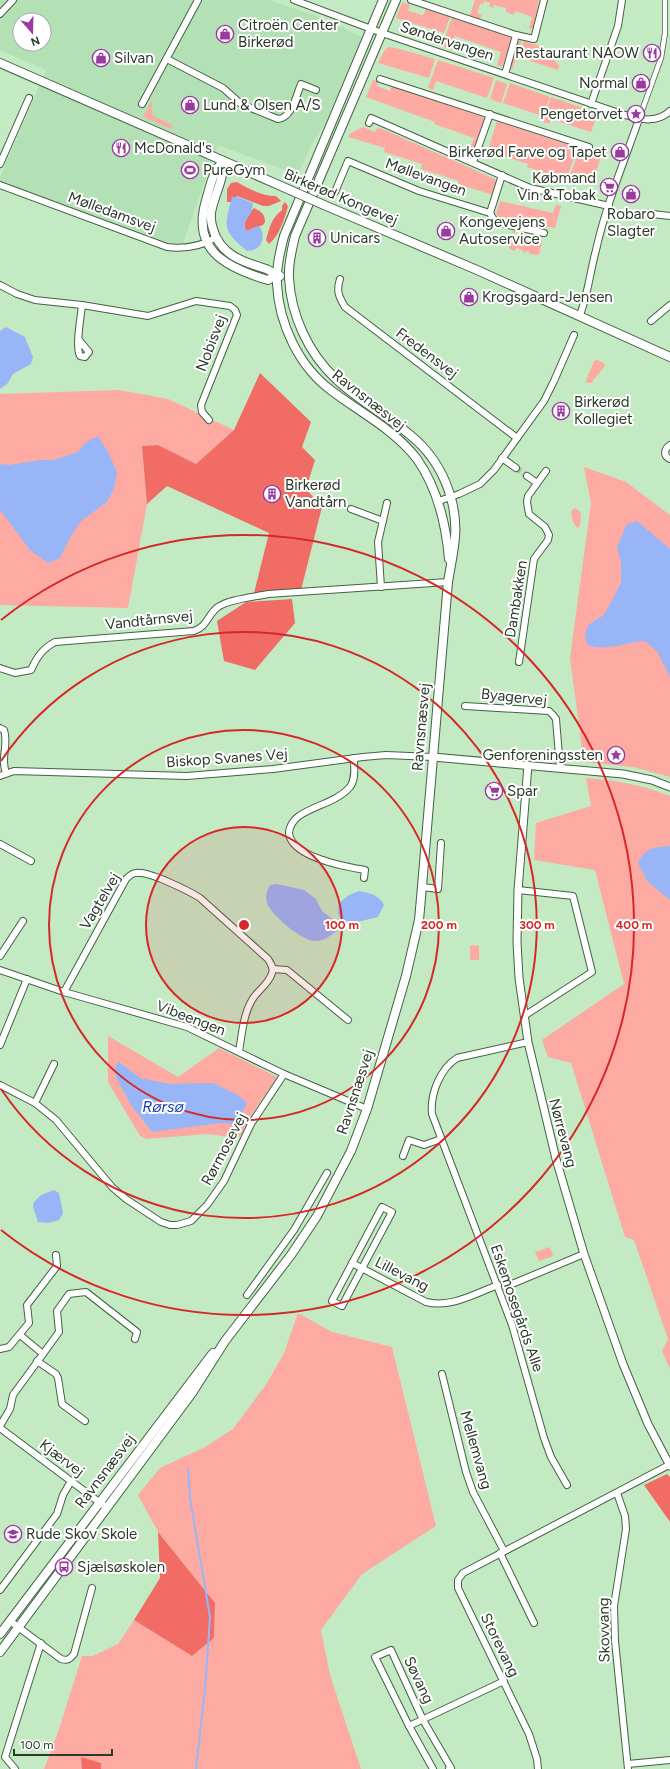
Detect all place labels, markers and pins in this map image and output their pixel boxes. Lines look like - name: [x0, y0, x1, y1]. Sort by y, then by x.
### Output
- place label: Citroën Center Birkerød: [238, 16, 338, 51]
- shop icon: Citroën Center Birkerød: [215, 24, 235, 44]
- restaurant icon: Restaurant NAOW: [642, 43, 662, 63]
- place label: Restaurant NAOW: [515, 44, 640, 62]
- shop icon: Silvan: [91, 48, 111, 68]
- place label: Silvan: [114, 49, 154, 67]
- shop icon: Normal: [631, 73, 651, 93]
- place label: Normal: [579, 74, 628, 92]
- shop icon: Lund & Olsen A/S: [180, 95, 200, 115]
- place label: Lund & Olsen A/S: [203, 96, 321, 114]
- place icon: Pengetorvet: [626, 104, 646, 124]
- place label: Pengetorvet: [540, 105, 623, 123]
- restaurant icon: McDonald's: [111, 138, 131, 158]
- place label: McDonald's: [134, 139, 212, 157]
- shop icon: Birkerød Farve og Tapet: [610, 142, 630, 162]
- place label: Birkerød Farve og Tapet: [448, 143, 607, 161]
- sports icon: PureGym: [180, 160, 200, 180]
- place label: PureGym: [203, 161, 265, 179]
- place label: Købmand Vin & Tobak: [517, 169, 597, 204]
- supermarket icon: Købmand Vin & Tobak: [599, 177, 619, 197]
- shop icon: Robaro Slagter: [621, 184, 641, 204]
- place label: Robaro Slagter: [607, 205, 655, 240]
- place label: Kongevejens Autoservice: [459, 213, 545, 248]
- shop icon: Kongevejens Autoservice: [436, 221, 456, 241]
- building icon: Unicars: [307, 228, 327, 248]
- place label: Unicars: [330, 229, 380, 247]
- shop icon: Krogsgaard-Jensen: [459, 287, 479, 307]
- place label: Krogsgaard-Jensen: [482, 288, 613, 306]
- place label: Birkerød Kollegiet: [574, 393, 633, 428]
- building icon: Birkerød Kollegiet: [551, 401, 571, 421]
- place label: Birkerød Vandtårn: [285, 476, 346, 511]
- building icon: Birkerød Vandtårn: [262, 484, 282, 504]
- place icon: Genforeningssten: [606, 745, 626, 765]
- place label: Genforeningssten: [482, 746, 603, 764]
- supermarket icon: Spar: [484, 781, 504, 801]
- place label: Spar: [507, 782, 538, 800]
- centre of rings: [237, 918, 251, 932]
- school or university icon: Rude Skov Skole: [3, 1524, 23, 1544]
- place label: Rude Skov Skole: [26, 1525, 137, 1543]
- bus stop icon: Sjælsøskolen: [54, 1557, 74, 1577]
- place label: Sjælsøskolen: [77, 1558, 165, 1576]

